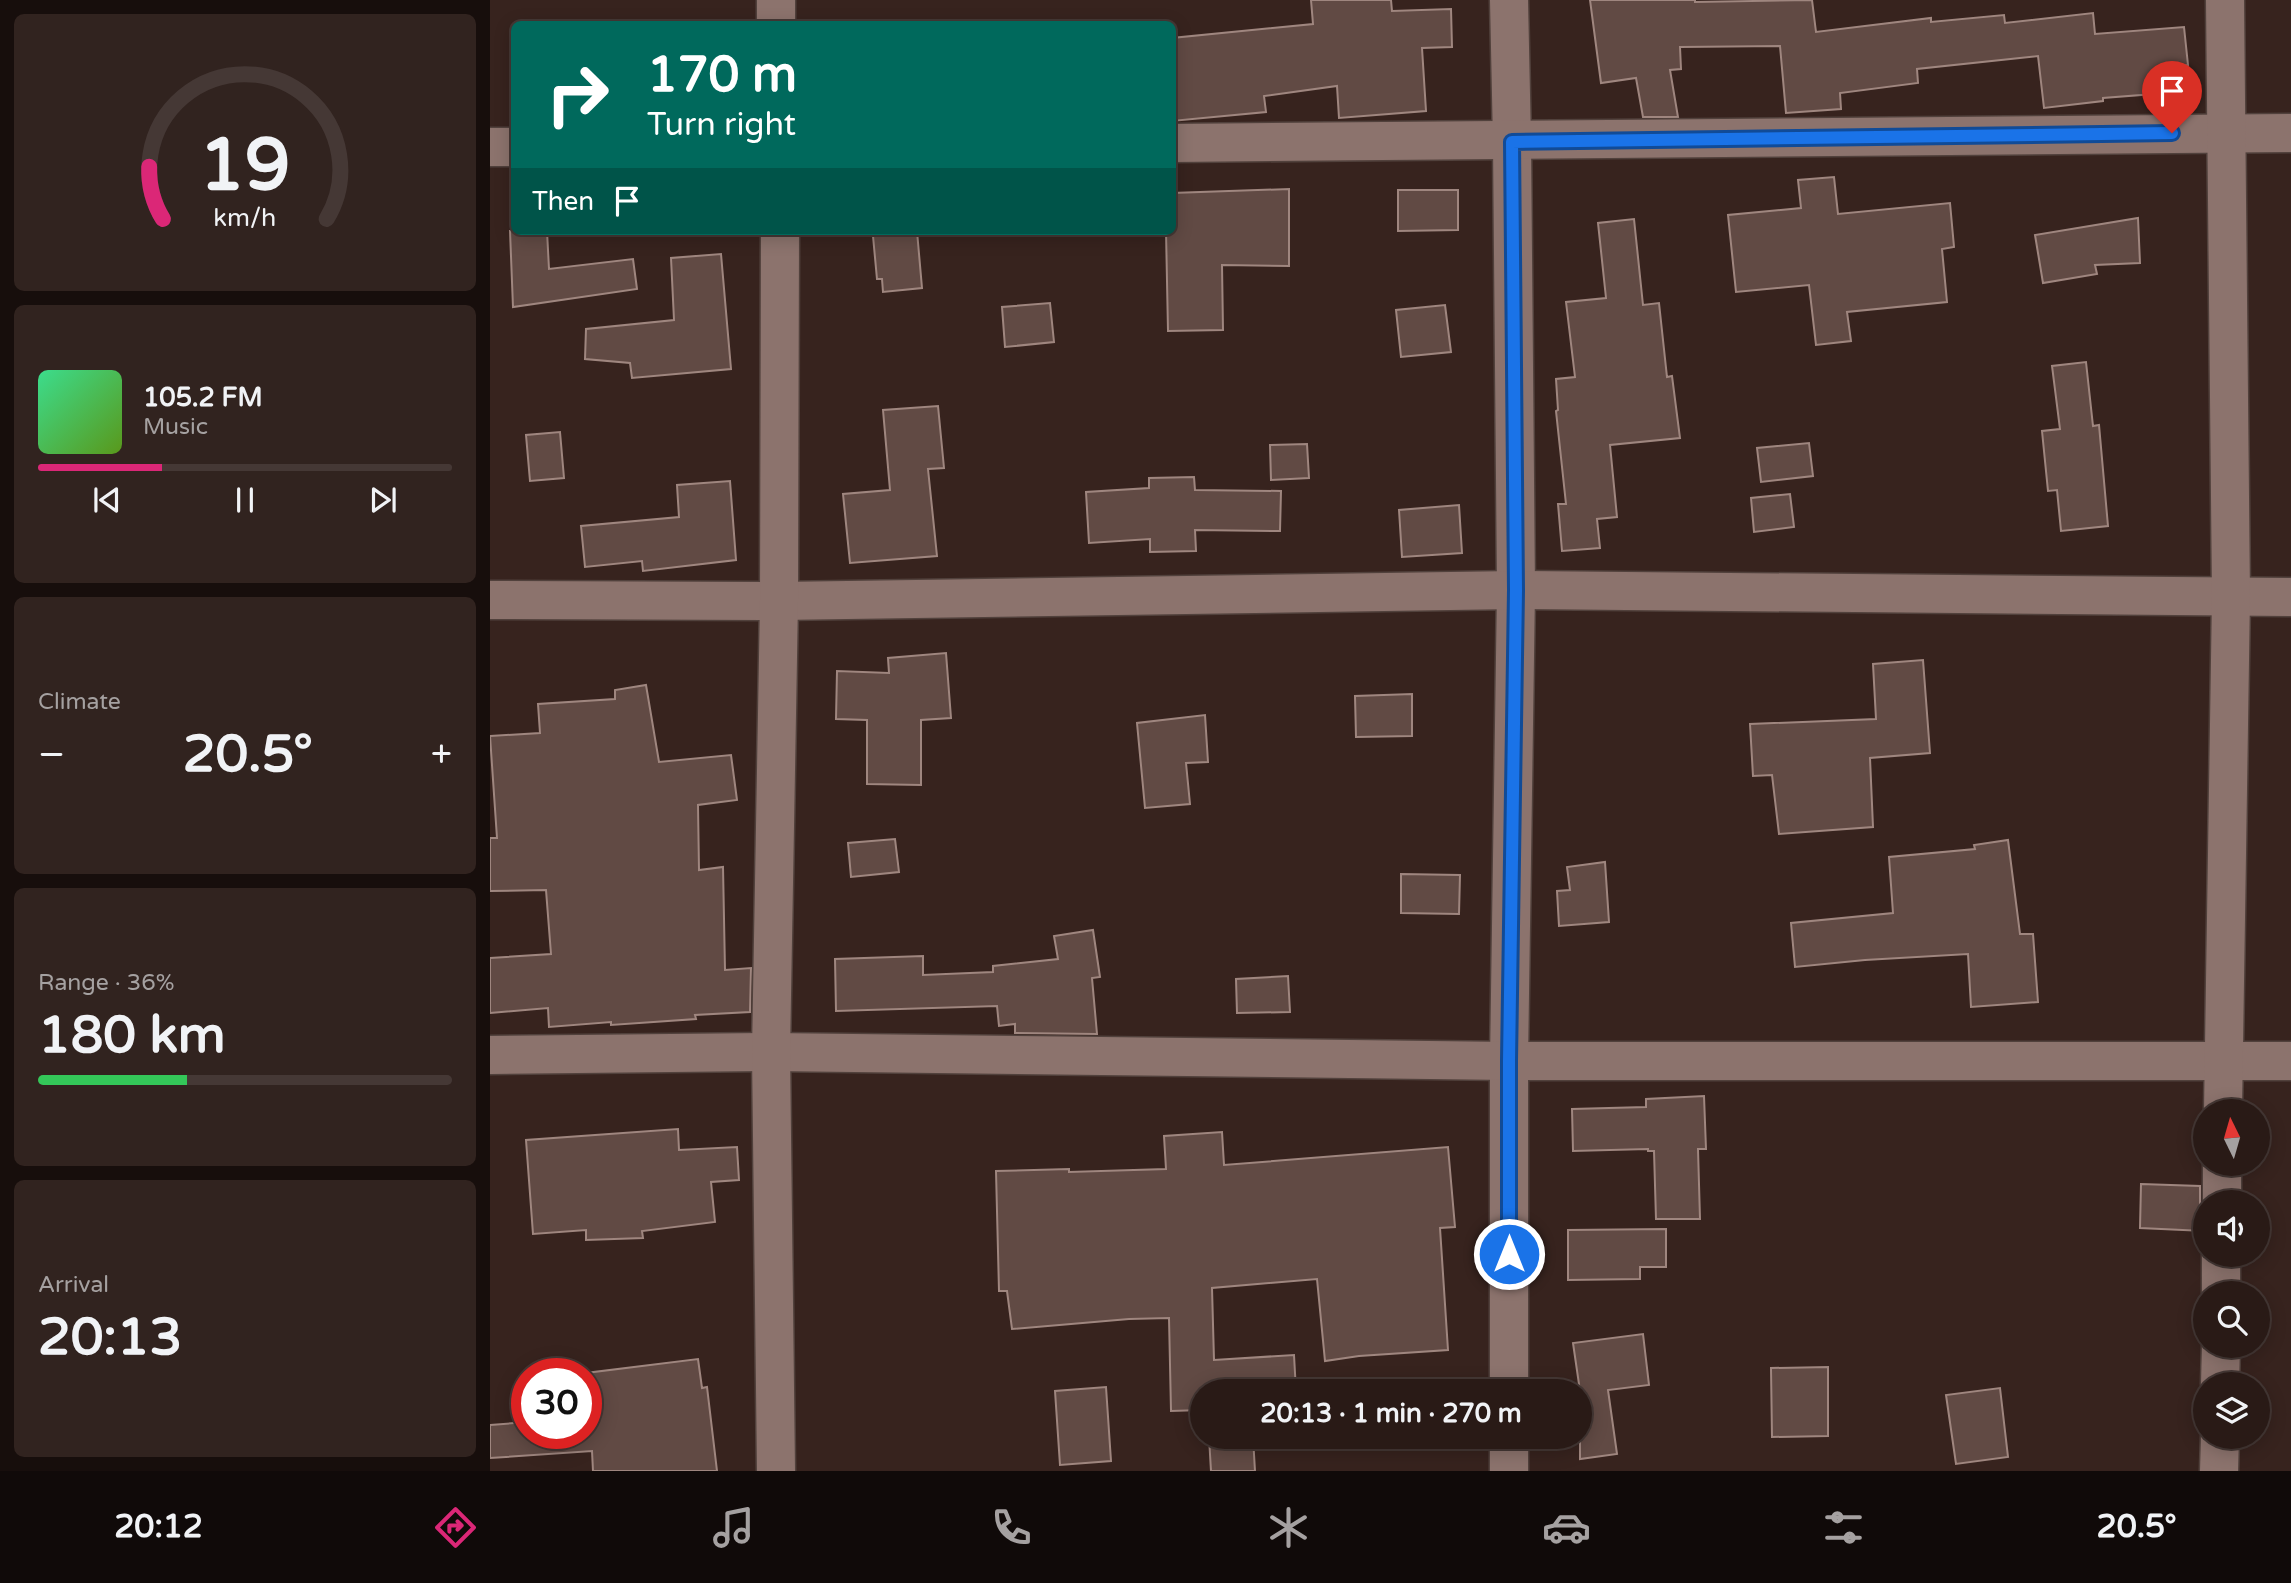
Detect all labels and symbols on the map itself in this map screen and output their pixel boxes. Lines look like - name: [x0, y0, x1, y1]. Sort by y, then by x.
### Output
- pin: [2142, 61, 2202, 133]
- north arrow: [2193, 1099, 2270, 1176]
- position arrow: [1472, 1217, 1546, 1291]
- speed limit sign: 30: [511, 1358, 602, 1449]

